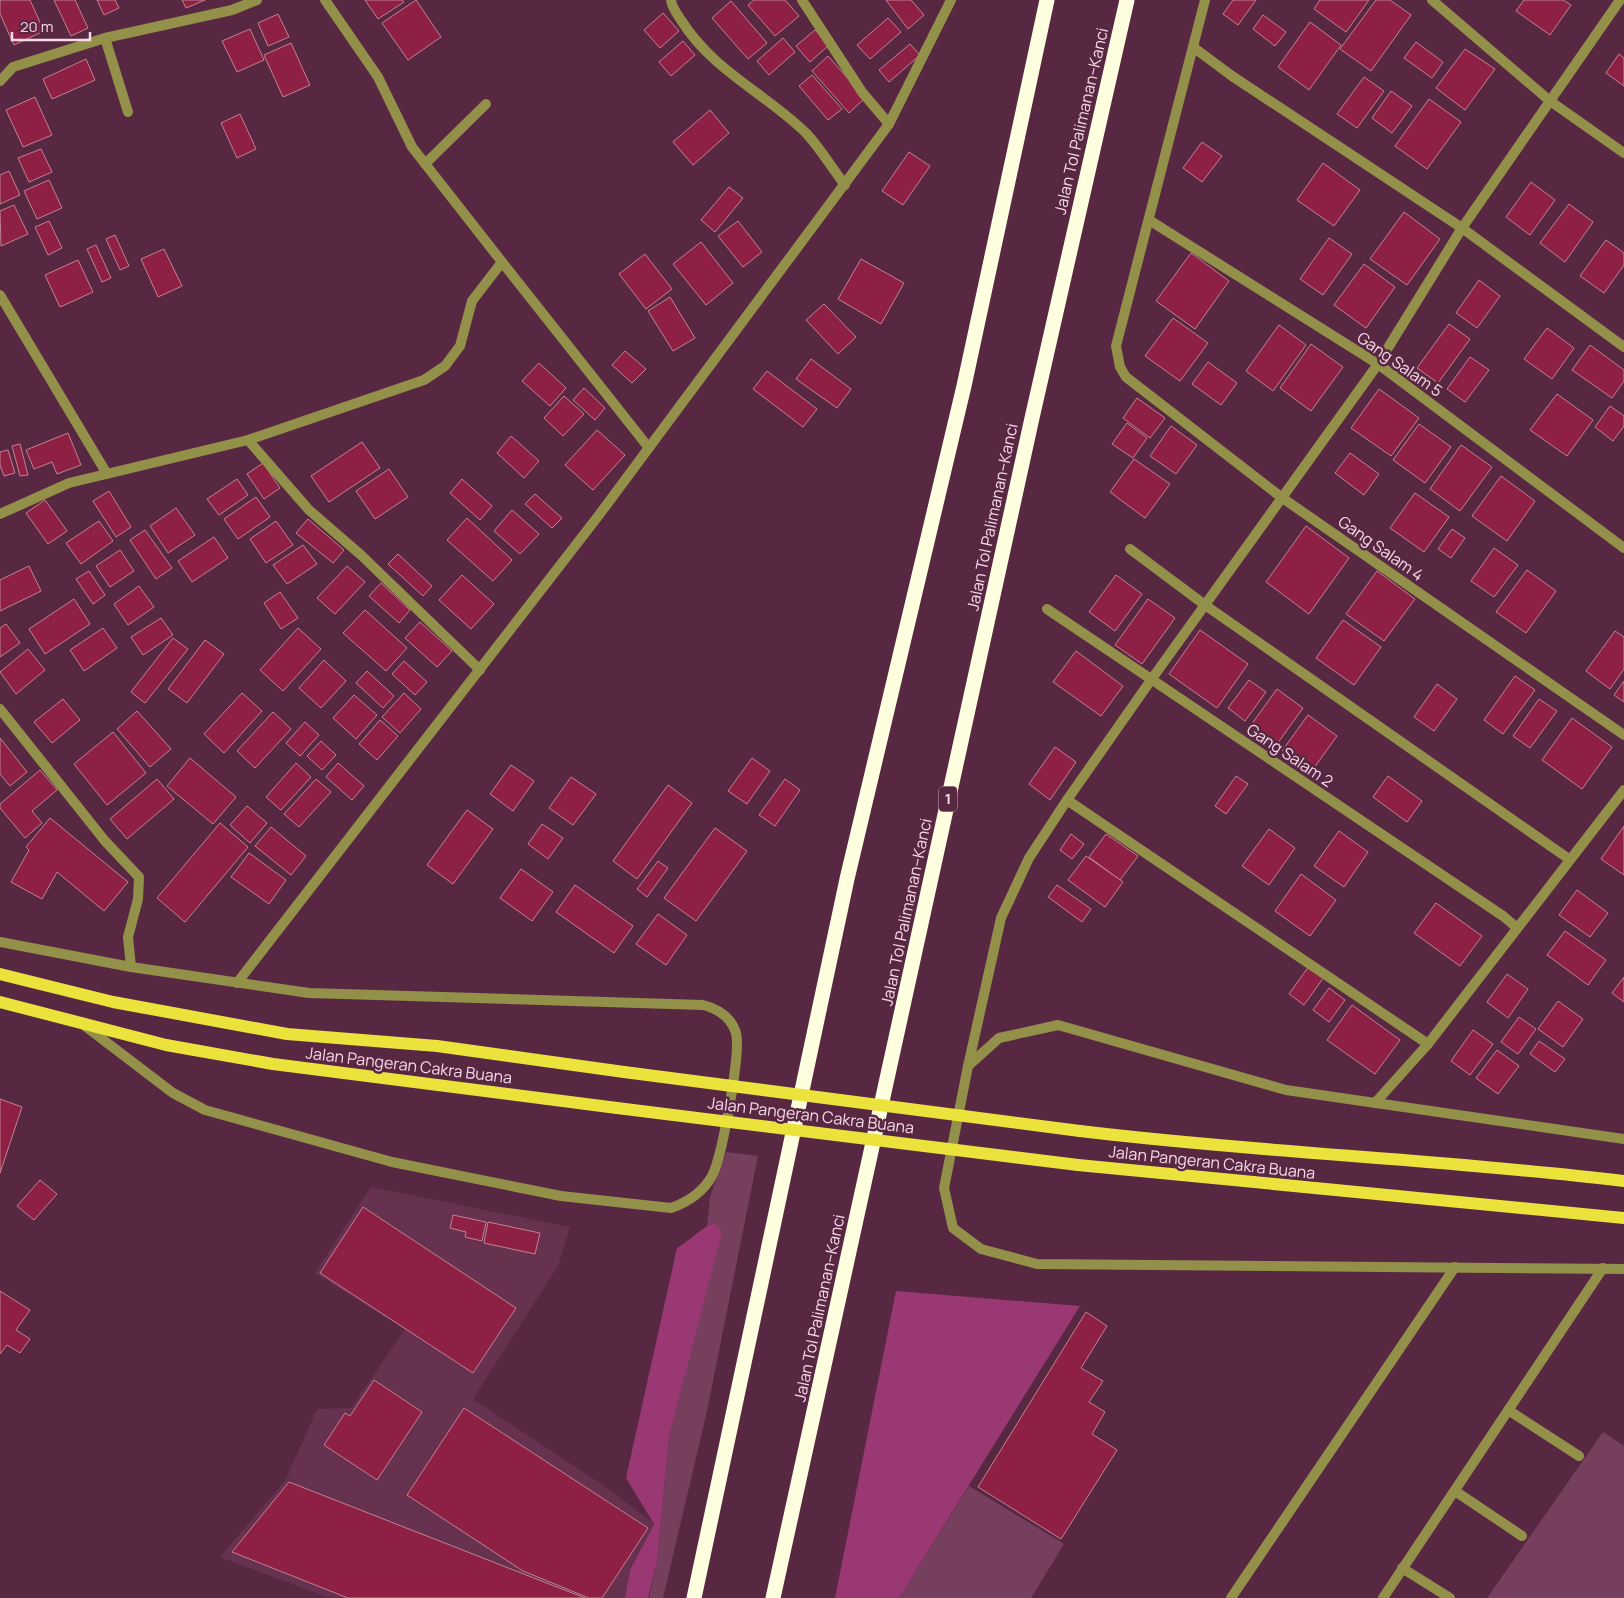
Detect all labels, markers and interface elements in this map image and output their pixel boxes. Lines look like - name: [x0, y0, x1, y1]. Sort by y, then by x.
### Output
- scale bar: [12, 10, 90, 42]
- text: 20 m: [20, 16, 53, 37]
- street label: Jalan Tol Palimanan–Kanci: [1049, 25, 1113, 217]
- street label: Gang Salam 5: [1353, 326, 1447, 402]
- street label: Jalan Tol Palimanan–Kanci: [961, 421, 1023, 613]
- street label: Gang Salam 4: [1334, 510, 1428, 586]
- street label: Gang Salam 2: [1243, 718, 1337, 792]
- road number: 1: [939, 786, 957, 812]
- street label: Jalan Tol Palimanan–Kanci: [875, 816, 937, 1008]
- street label: Jalan Pangeran Cakra Buana: [305, 1041, 513, 1089]
- street label: Jalan Pangeran Cakra Buana: [707, 1091, 915, 1139]
- street label: Jalan Pangeran Cakra Buana: [1108, 1140, 1316, 1184]
- street label: Jalan Tol Palimanan–Kanci: [788, 1212, 850, 1404]

